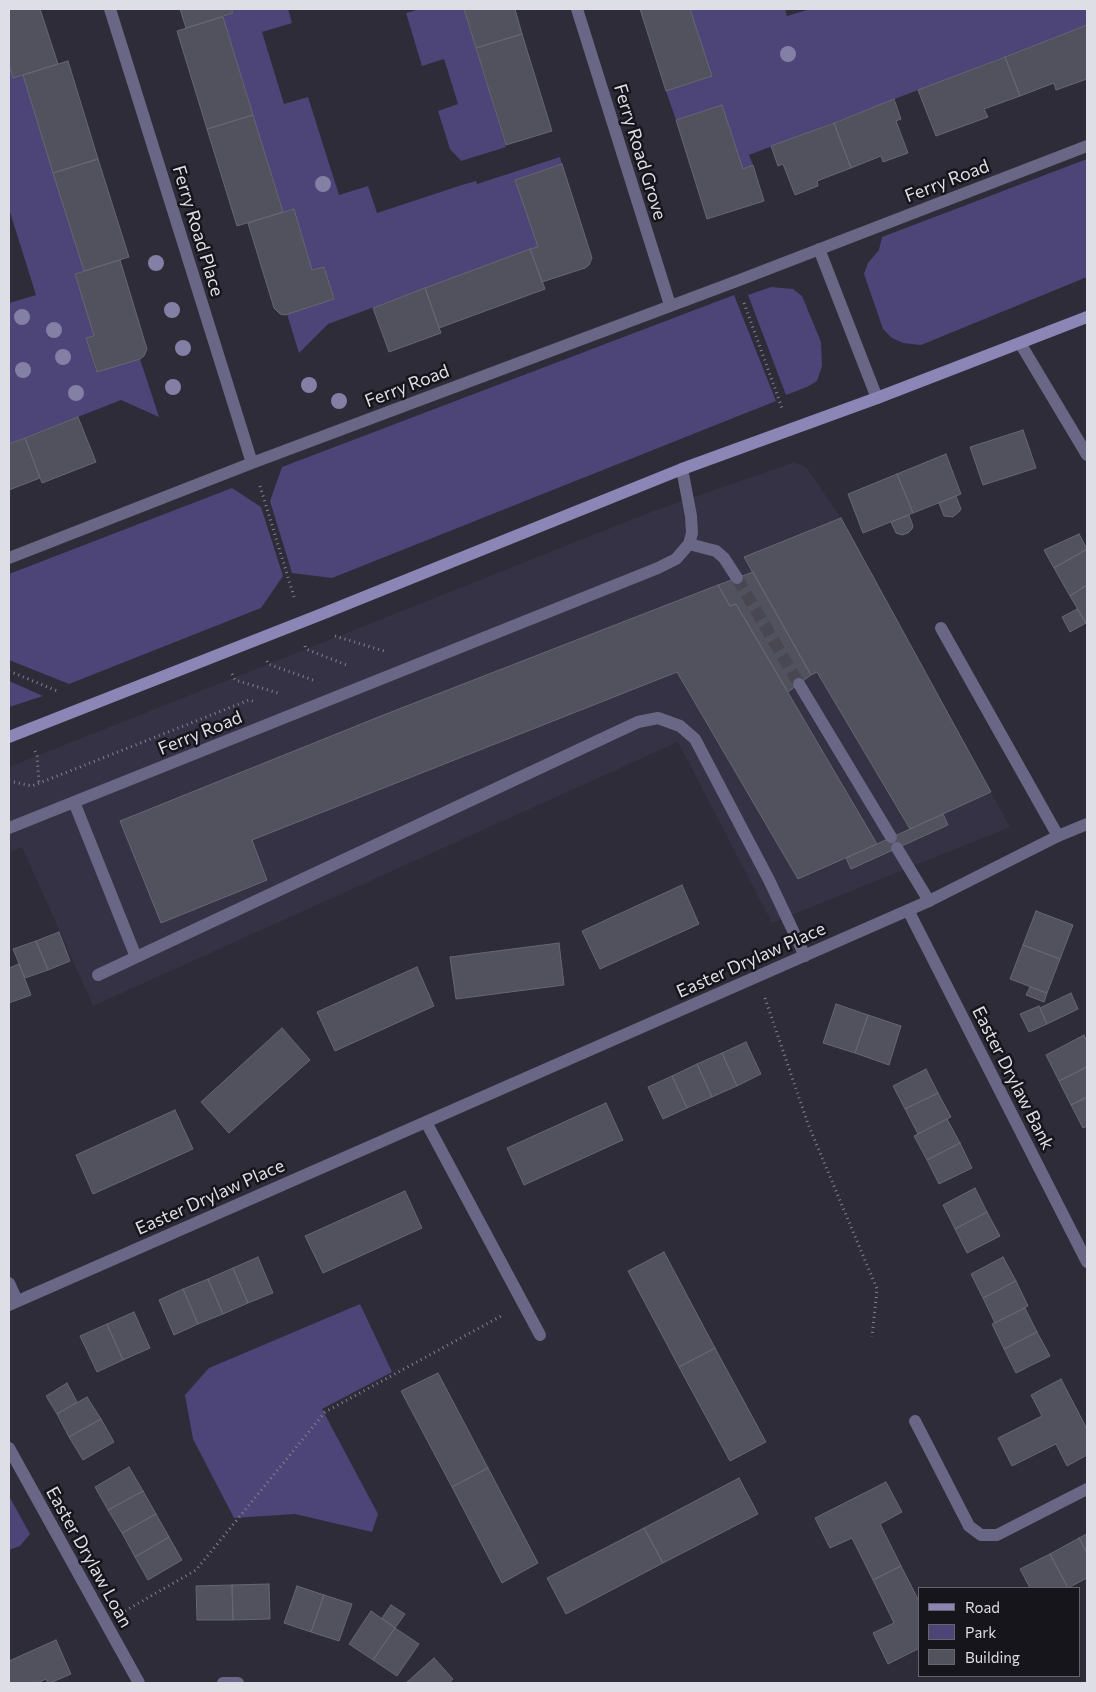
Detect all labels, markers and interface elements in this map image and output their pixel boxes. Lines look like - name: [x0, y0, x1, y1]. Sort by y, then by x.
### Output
- street label: Ferry Road Grove: [609, 81, 671, 223]
- street label: Ferry Road: [902, 155, 992, 207]
- street label: Ferry Road Place: [168, 163, 228, 299]
- street label: Ferry Road: [362, 360, 452, 412]
- street label: Ferry Road: [155, 706, 245, 760]
- street label: Easter Drylaw Place: [673, 917, 829, 1003]
- street label: Easter Drylaw Bank: [967, 1003, 1059, 1153]
- street label: Easter Drylaw Place: [132, 1154, 288, 1240]
- street label: Easter Drylaw Loan: [41, 1483, 137, 1631]
- legend: [918, 1587, 1081, 1677]
- text: Road: [965, 1598, 1000, 1616]
- text: Park: [965, 1623, 996, 1641]
- text: Building: [965, 1648, 1020, 1666]

